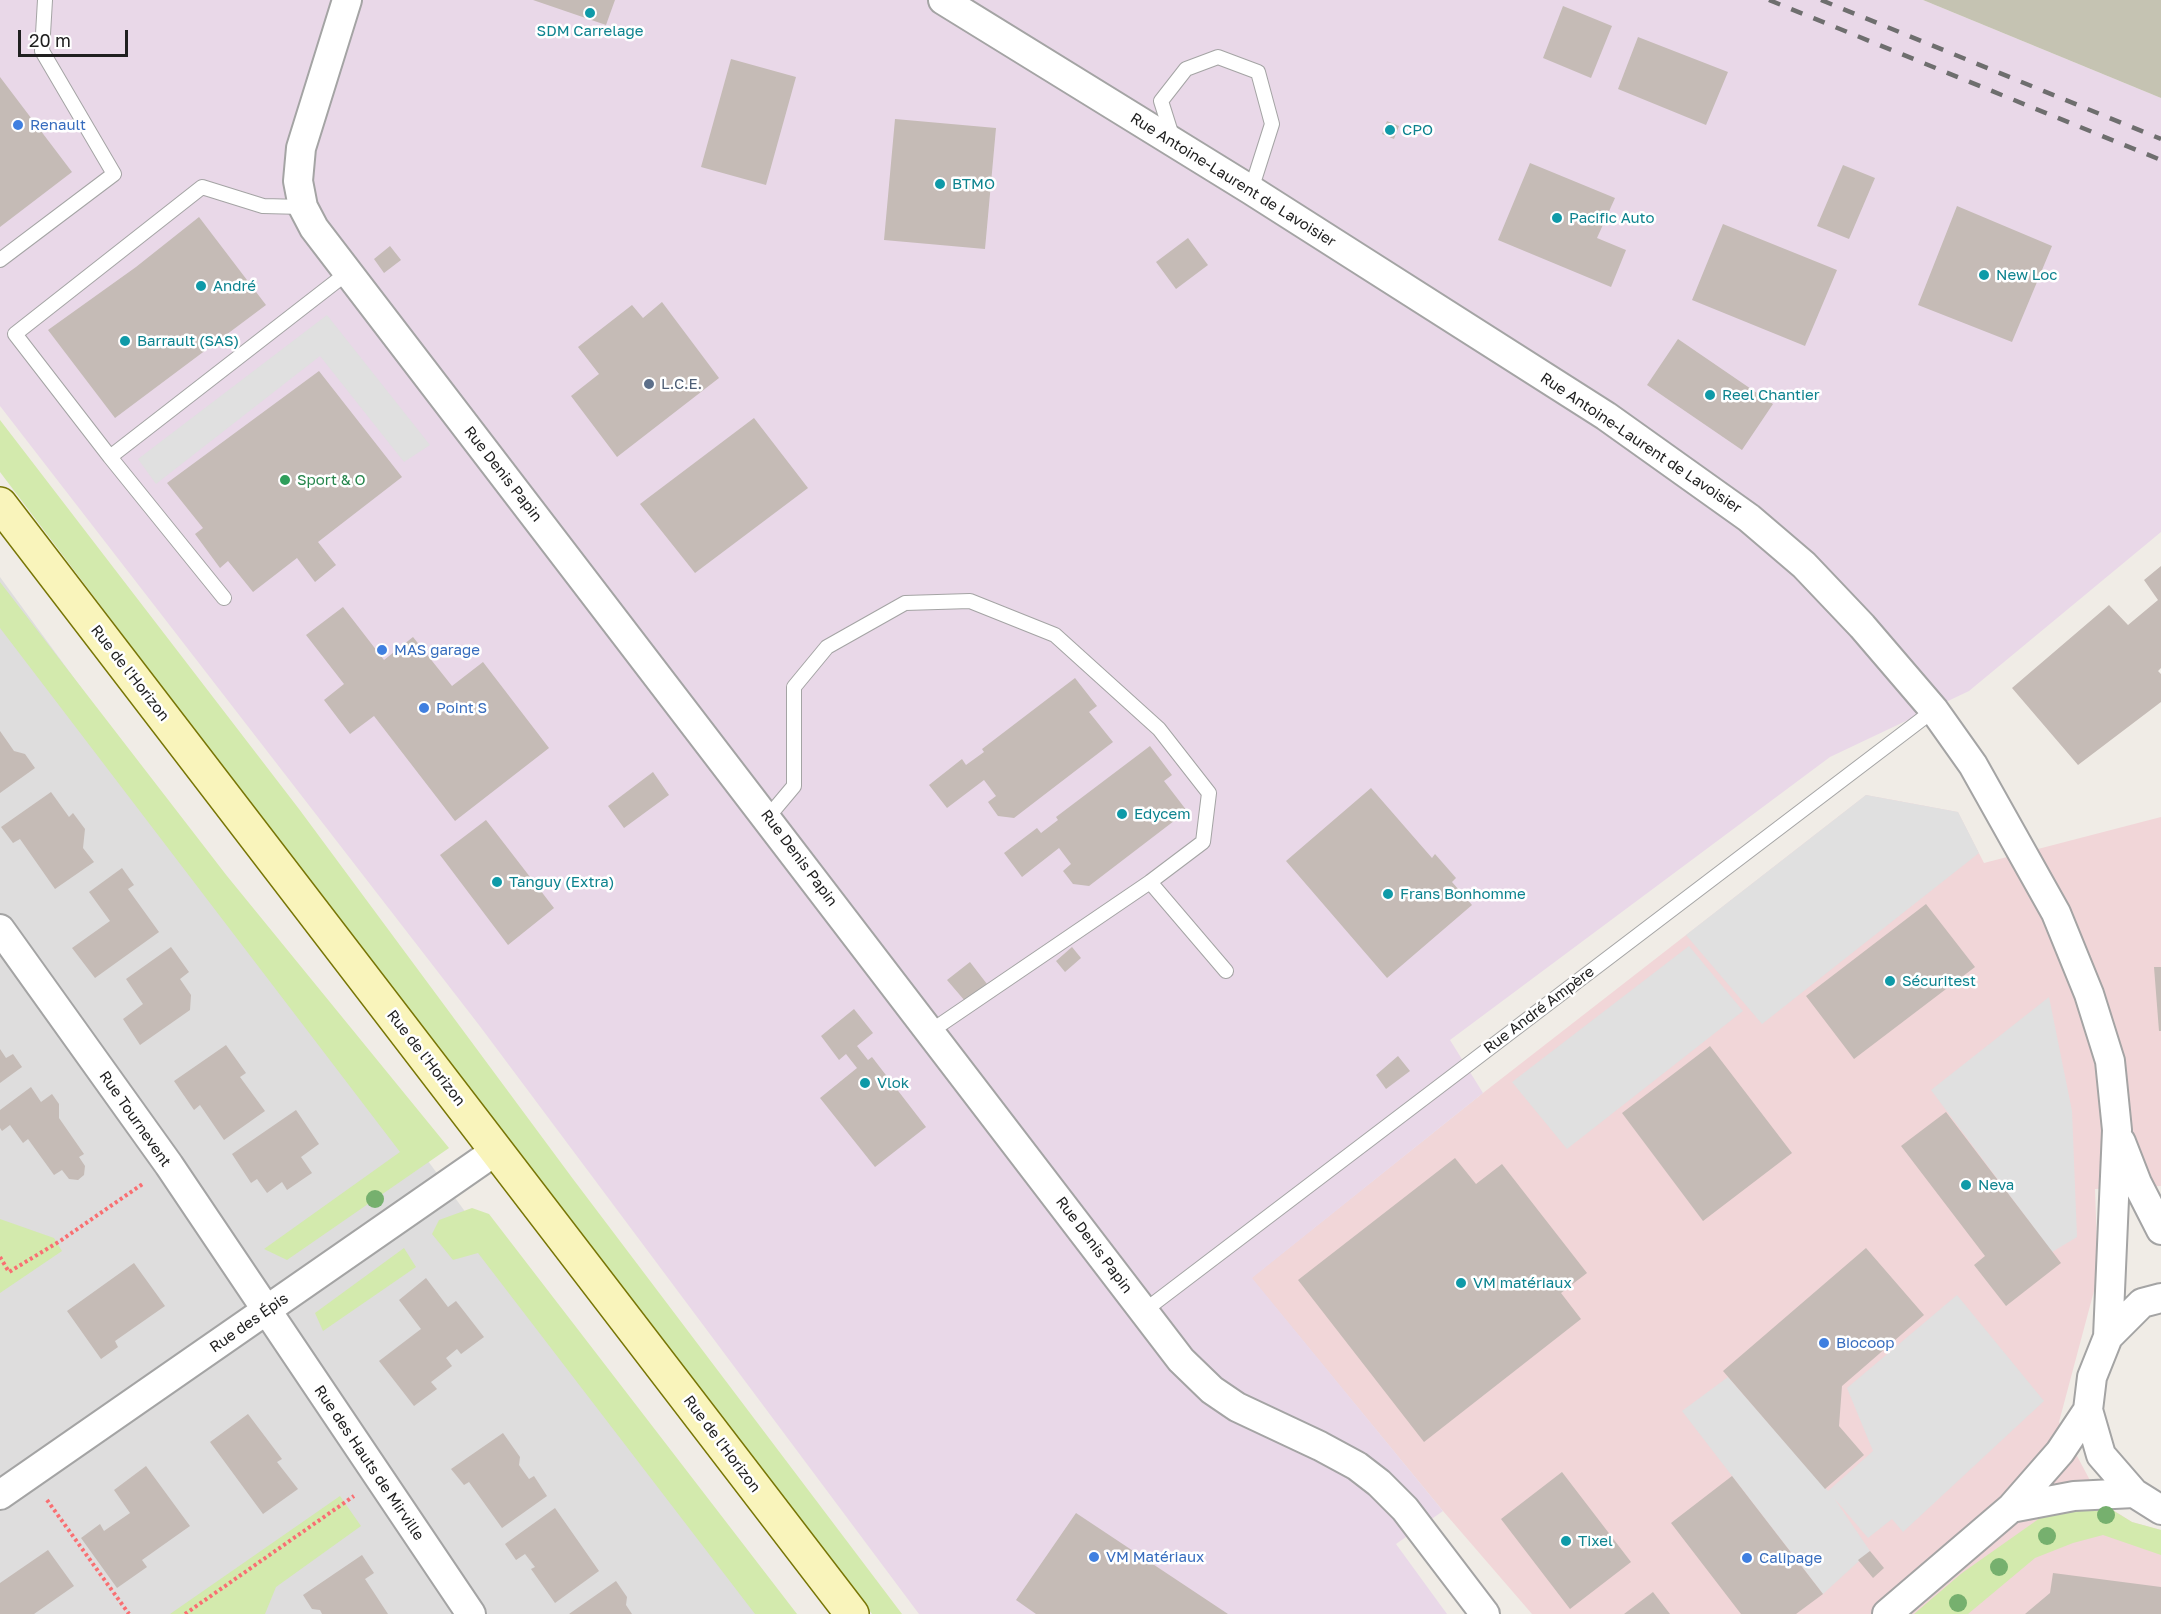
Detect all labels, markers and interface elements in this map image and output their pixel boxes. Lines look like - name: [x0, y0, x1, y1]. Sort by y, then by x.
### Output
- marker: SDM Carrelage: [583, 6, 597, 20]
- scale bar: [21, 18, 130, 56]
- place label: SDM Carrelage: [537, 22, 643, 40]
- text: 20 m: [29, 29, 71, 51]
- street label: Rue Antoine-Laurent de Lavoisier: [1127, 109, 1339, 251]
- place label: Renault: [30, 116, 86, 134]
- marker: Renault: [11, 118, 25, 132]
- place label: CPO: [1402, 121, 1433, 139]
- marker: CPO: [1383, 123, 1397, 137]
- place label: BTMO: [952, 175, 995, 193]
- marker: BTMO: [933, 177, 947, 191]
- place label: Pacific Auto: [1569, 209, 1655, 227]
- marker: Pacific Auto: [1550, 211, 1564, 225]
- place label: New Loc: [1996, 266, 2057, 284]
- marker: New Loc: [1977, 268, 1991, 282]
- place label: André: [213, 277, 256, 295]
- marker: André: [194, 279, 208, 293]
- place label: Barrault (SAS): [137, 332, 239, 350]
- marker: Barrault (SAS): [118, 334, 132, 348]
- street label: Rue Antoine-Laurent de Lavoisier: [1537, 369, 1745, 517]
- place label: L.C.E.: [661, 375, 702, 393]
- marker: L.C.E.: [642, 377, 656, 391]
- place label: Reel Chantier: [1722, 386, 1820, 404]
- marker: Reel Chantier: [1703, 388, 1717, 402]
- street label: Rue Denis Papin: [460, 423, 546, 525]
- place label: Sport & O: [297, 471, 366, 489]
- marker: Sport & O: [278, 473, 292, 487]
- street label: Rue de l'Horizon: [87, 621, 173, 725]
- place label: MAS garage: [394, 641, 480, 659]
- marker: MAS garage: [375, 643, 389, 657]
- place label: Point S: [436, 699, 487, 717]
- marker: Point S: [417, 701, 431, 715]
- place label: Edycem: [1134, 805, 1190, 823]
- street label: Rue Denis Papin: [757, 806, 841, 910]
- marker: Edycem: [1115, 807, 1129, 821]
- place label: Tanguy (Extra): [509, 873, 614, 891]
- marker: Tanguy (Extra): [490, 875, 504, 889]
- place label: Frans Bonhomme: [1400, 885, 1526, 903]
- marker: Frans Bonhomme: [1381, 887, 1395, 901]
- street label: Rue André Ampère: [1480, 963, 1598, 1057]
- place label: Sécuritest: [1902, 972, 1976, 990]
- marker: Sécuritest: [1883, 974, 1897, 988]
- street label: Rue de l'Horizon: [383, 1006, 469, 1110]
- street label: Rue Tournevent: [95, 1068, 175, 1170]
- place label: Vlok: [877, 1074, 909, 1092]
- marker: Vlok: [858, 1076, 872, 1090]
- place label: Neva: [1978, 1176, 2014, 1194]
- marker: Neva: [1959, 1178, 1973, 1192]
- street label: Rue Denis Papin: [1052, 1193, 1136, 1297]
- place label: VM matériaux: [1473, 1274, 1572, 1292]
- marker: VM matériaux: [1454, 1276, 1468, 1290]
- street label: Rue des Épis: [206, 1289, 292, 1357]
- place label: Biocoop: [1836, 1334, 1894, 1352]
- marker: Biocoop: [1817, 1336, 1831, 1350]
- street label: Rue des Hauts de Mirville: [310, 1382, 428, 1544]
- street label: Rue de l'Horizon: [680, 1392, 764, 1496]
- place label: Tixel: [1578, 1532, 1613, 1550]
- marker: Tixel: [1559, 1534, 1573, 1548]
- place label: VM Matériaux: [1106, 1548, 1204, 1566]
- place label: Calipage: [1759, 1549, 1822, 1567]
- marker: VM Matériaux: [1087, 1550, 1101, 1564]
- marker: Calipage: [1740, 1551, 1754, 1565]

